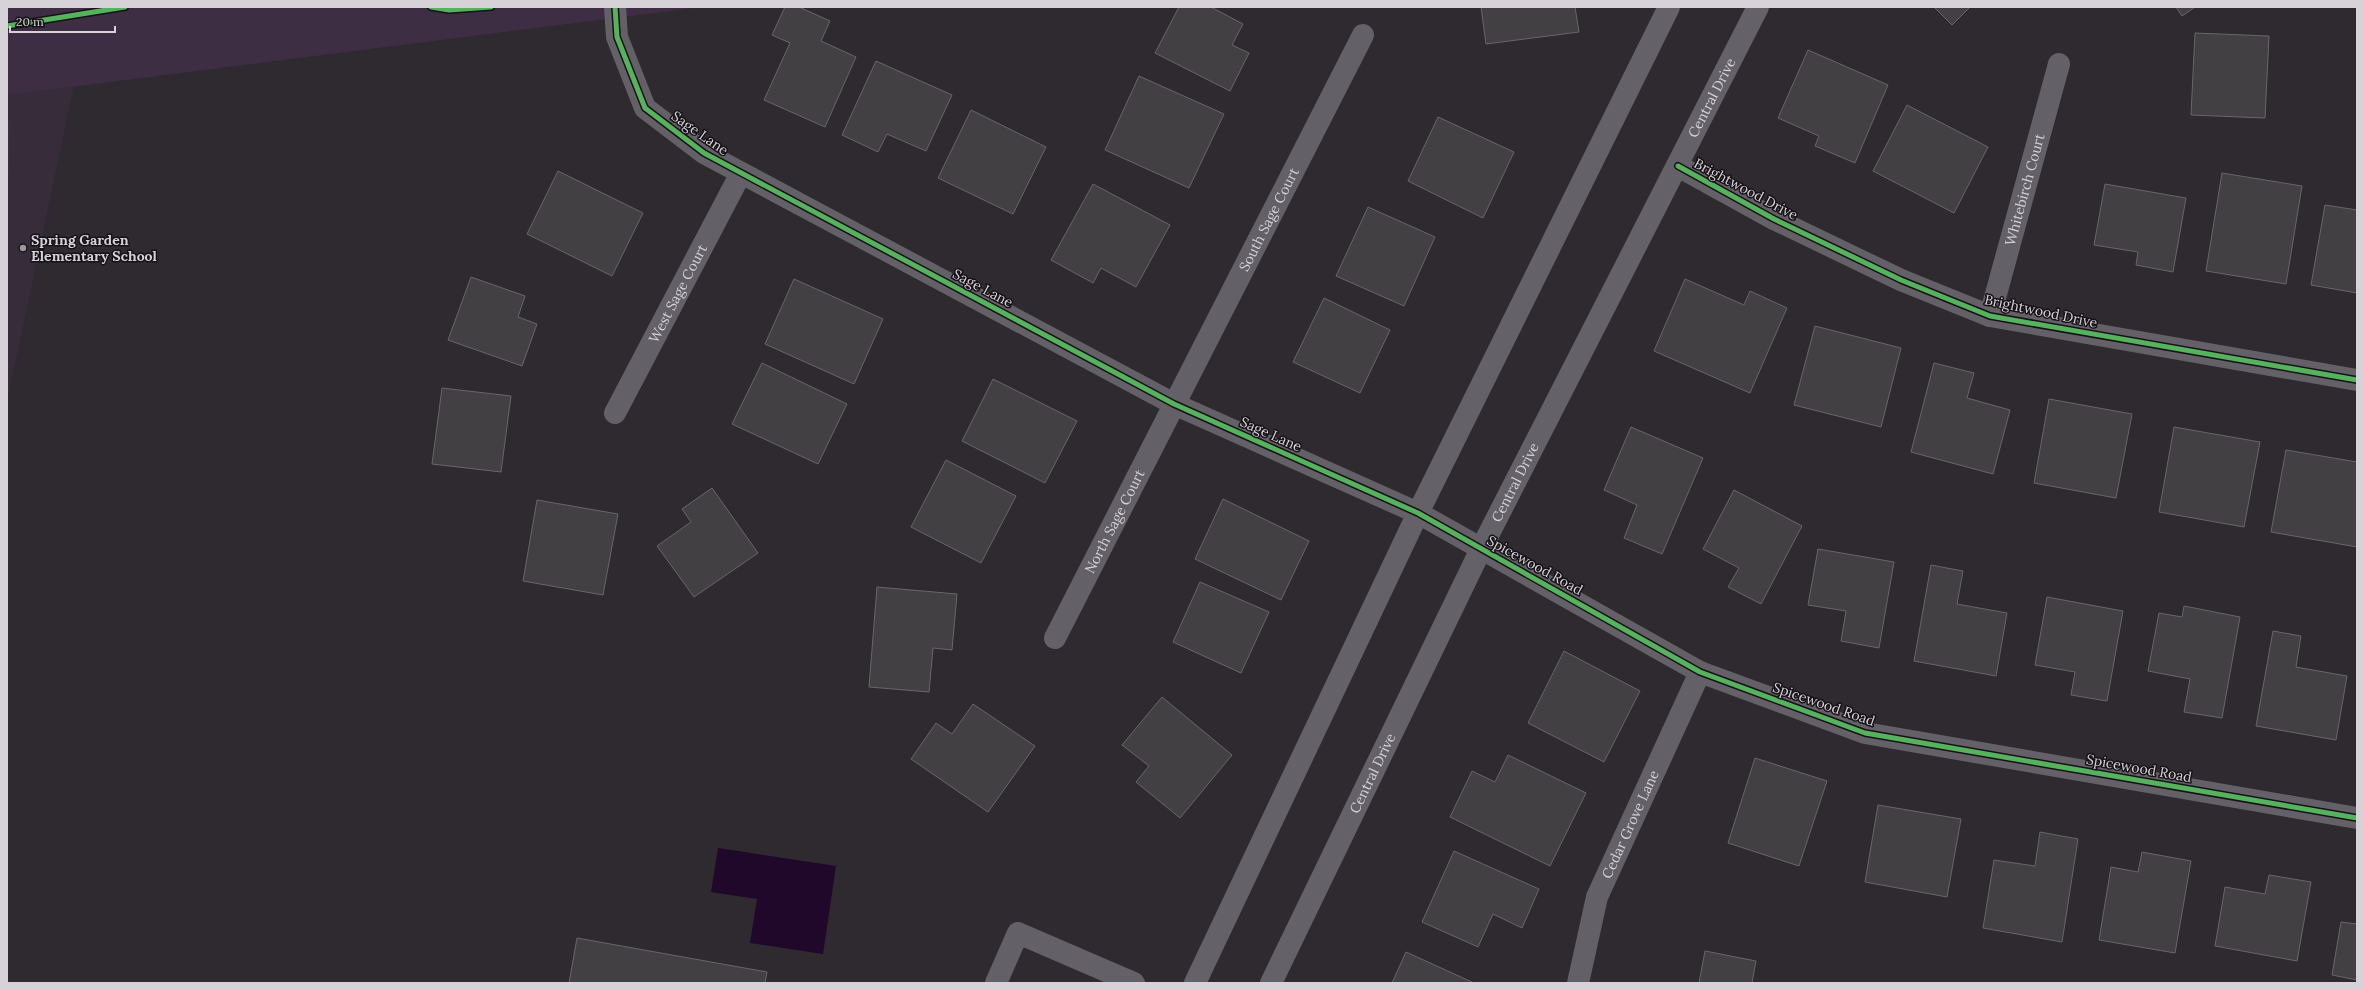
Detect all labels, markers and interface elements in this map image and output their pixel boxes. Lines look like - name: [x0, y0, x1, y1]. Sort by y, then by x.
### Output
- scale bar: [10, 8, 115, 34]
- text: 20 m: [16, 14, 44, 29]
- street label: Central Drive: [1684, 55, 1740, 140]
- street label: Sage Lane: [668, 107, 732, 159]
- street label: Whitebirch Court: [2001, 131, 2049, 248]
- street label: Brightwood Drive: [1691, 154, 1801, 224]
- street label: South Sage Court: [1235, 164, 1303, 274]
- place label: Spring Garden Elementary School: [31, 231, 157, 265]
- street label: West Sage Court: [645, 241, 711, 346]
- marker: Spring Garden Elementary School: [18, 243, 28, 253]
- street label: Sage Lane: [950, 265, 1017, 312]
- street label: Brightwood Drive: [1983, 290, 2100, 332]
- street label: Sage Lane: [1237, 412, 1305, 456]
- street label: Central Drive: [1487, 439, 1543, 525]
- street label: North Sage Court: [1081, 466, 1149, 576]
- street label: Spicewood Road: [1484, 531, 1586, 599]
- street label: Spicewood Road: [1770, 678, 1878, 730]
- street label: Central Drive: [1345, 730, 1400, 816]
- street label: Spicewood Road: [2085, 750, 2193, 786]
- street label: Cedar Grove Lane: [1598, 767, 1663, 881]

